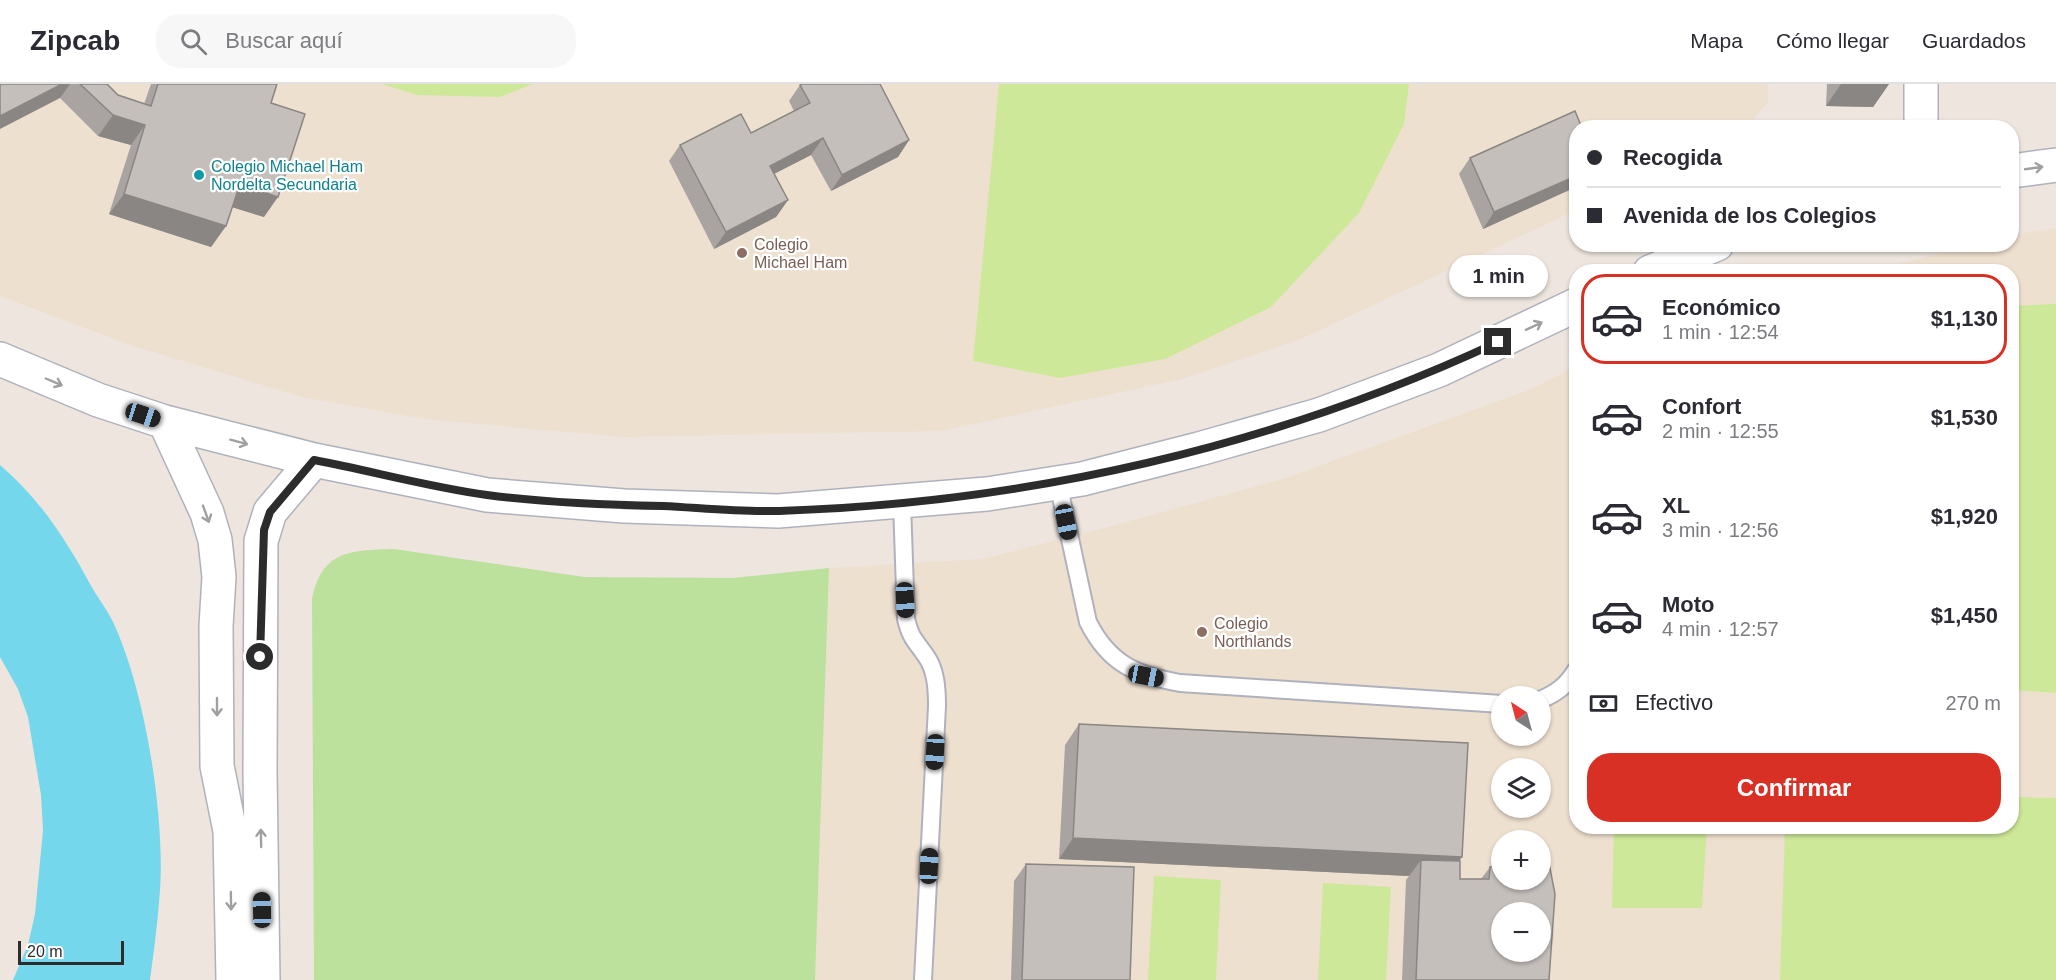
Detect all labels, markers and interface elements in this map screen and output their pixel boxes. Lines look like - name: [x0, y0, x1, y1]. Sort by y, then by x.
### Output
- search box: [156, 14, 576, 68]
- text: Zipcab: [30, 25, 120, 56]
- icon: search: [177, 25, 210, 58]
- text: Buscar aquí: [225, 28, 343, 53]
- text: Mapa: [1690, 29, 1743, 52]
- text: Cómo llegar: [1776, 29, 1889, 52]
- text: Guardados: [1922, 29, 2026, 52]
- text: Recogida: [1623, 145, 1722, 170]
- place label: Colegio Michael Ham Nordelta Secundaria: [211, 158, 363, 193]
- one-way arrow: [2023, 162, 2043, 173]
- marker: Colegio Michael Ham Nordelta Secundaria: [192, 168, 206, 182]
- text: Avenida de los Colegios: [1623, 203, 1876, 228]
- place label: Colegio Michael Ham: [754, 236, 847, 271]
- marker: Colegio Michael Ham: [735, 246, 749, 260]
- callout: 1 min: [1448, 255, 1547, 297]
- text: 1 min: [1472, 265, 1525, 287]
- icon: car: [1590, 292, 1644, 346]
- text: Económico: [1662, 295, 1781, 320]
- text: $1,130: [1931, 306, 1998, 331]
- one-way arrow: [1524, 319, 1542, 331]
- text: 1 min · 12:54: [1662, 321, 1779, 343]
- route end: [1484, 328, 1511, 355]
- one-way arrow: [44, 377, 63, 388]
- icon: car: [1590, 391, 1644, 445]
- text: Confort: [1662, 394, 1741, 419]
- car: [123, 401, 163, 429]
- text: $1,530: [1931, 405, 1998, 430]
- text: 2 min · 12:55: [1662, 420, 1779, 442]
- one-way arrow: [229, 436, 248, 448]
- icon: car: [1590, 490, 1644, 544]
- text: XL: [1662, 493, 1690, 518]
- car: [1054, 503, 1078, 541]
- one-way arrow: [202, 504, 213, 523]
- text: $1,920: [1931, 504, 1998, 529]
- text: 3 min · 12:56: [1662, 519, 1779, 541]
- car: [895, 582, 915, 618]
- icon: car: [1590, 589, 1644, 643]
- text: Moto: [1662, 592, 1715, 617]
- text: $1,450: [1931, 603, 1998, 628]
- place label: Colegio Northlands: [1214, 615, 1291, 650]
- text: 4 min · 12:57: [1662, 618, 1779, 640]
- marker: Colegio Northlands: [1195, 625, 1209, 639]
- route start: [246, 643, 273, 670]
- car: [1127, 664, 1165, 688]
- north arrow: [1491, 686, 1551, 746]
- map controls: [1491, 686, 1551, 962]
- icon: cash: [1587, 687, 1620, 720]
- text: Efectivo: [1635, 690, 1713, 715]
- text: 270 m: [1945, 692, 2001, 714]
- one-way arrow: [211, 697, 223, 717]
- car: [925, 734, 945, 770]
- button: Confirmar: [1587, 753, 2001, 822]
- button: layers: [1491, 758, 1551, 818]
- one-way arrow: [255, 828, 266, 848]
- button: +: [1491, 830, 1551, 890]
- car: [919, 848, 939, 884]
- one-way arrow: [226, 890, 237, 910]
- car: [253, 892, 271, 928]
- button: −: [1491, 902, 1551, 962]
- scale bar: [18, 938, 124, 966]
- text: 20 m: [27, 943, 63, 960]

